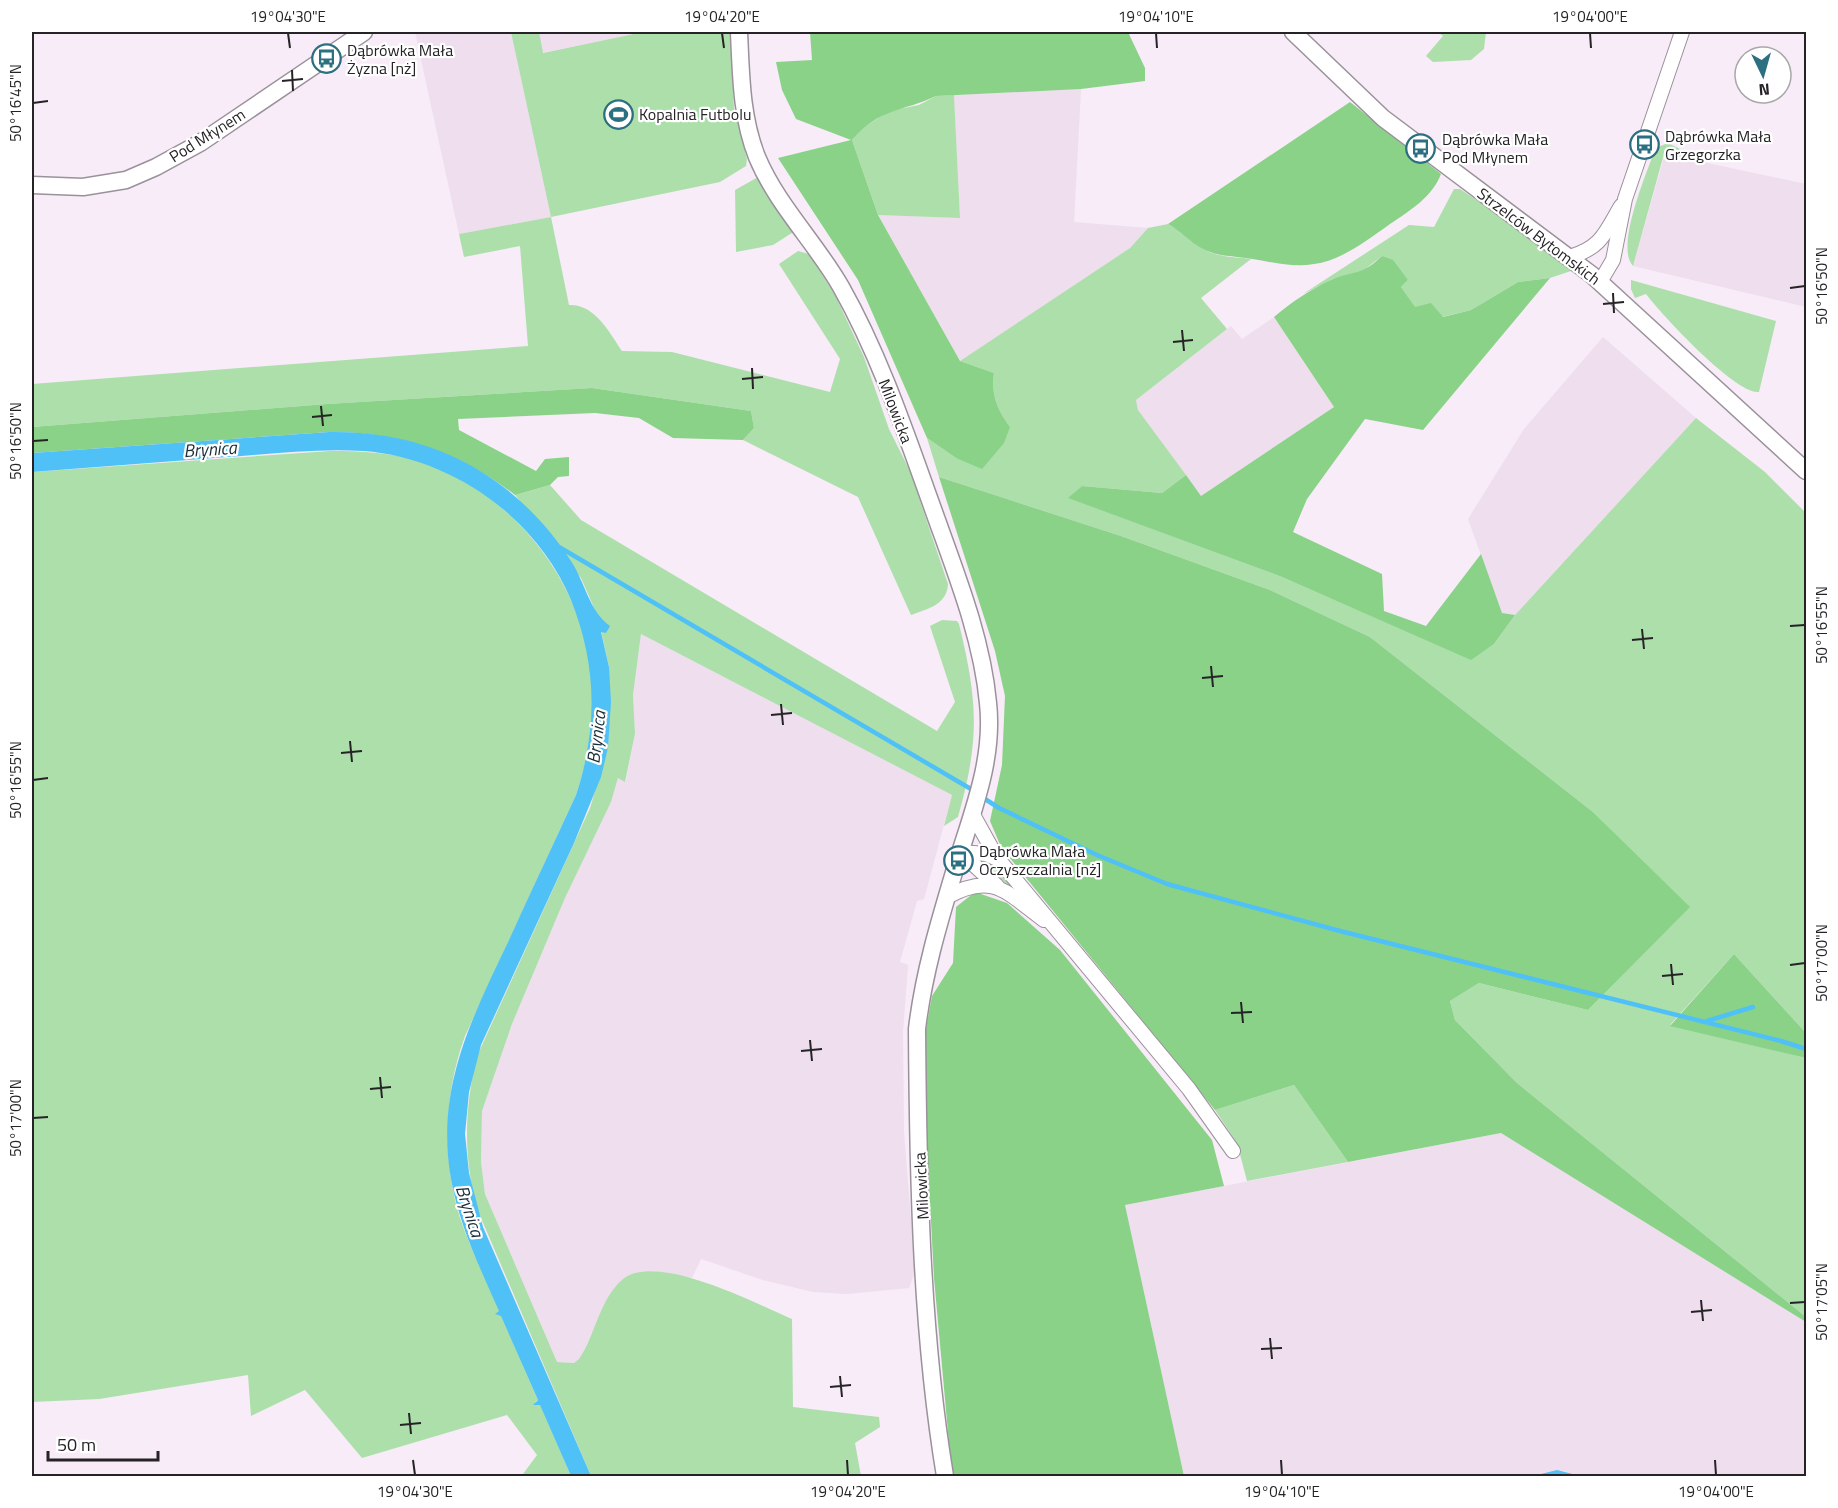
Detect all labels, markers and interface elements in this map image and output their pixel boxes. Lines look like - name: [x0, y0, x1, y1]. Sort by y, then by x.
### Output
- text: 19°04'30"E: [250, 5, 326, 28]
- text: 19°04'20"E: [684, 5, 760, 28]
- text: 19°04'10"E: [1118, 5, 1194, 28]
- text: 19°04'00"E: [1552, 5, 1628, 28]
- place label: Dąbrówka Mała Żyzna [nż]: [347, 38, 453, 80]
- bus stop icon: Dąbrówka Mała Żyzna [nż]: [310, 43, 342, 75]
- north arrow: [1733, 45, 1793, 105]
- text: 50°16'45"N: [4, 64, 27, 142]
- text: N: [1758, 78, 1771, 102]
- sports icon: Kopalnia Futbolu: [602, 98, 634, 130]
- street label: Pod Młynem: [164, 102, 250, 168]
- place label: Kopalnia Futbolu: [639, 102, 751, 126]
- place label: Dąbrówka Mała Grzegorzka: [1665, 124, 1771, 166]
- place label: Dąbrówka Mała Pod Młynem: [1442, 127, 1548, 169]
- bus stop icon: Dąbrówka Mała Grzegorzka: [1628, 129, 1660, 161]
- bus stop icon: Dąbrówka Mała Pod Młynem: [1405, 132, 1437, 164]
- street label: Strzelców Bytomskich: [1472, 182, 1606, 290]
- text: 50°16'50"N: [1810, 247, 1833, 325]
- street label: Milowicka: [873, 375, 919, 447]
- text: 50°16'50"N: [4, 402, 27, 480]
- water label: Brynica: [183, 434, 238, 464]
- text: 50°16'55"N: [1810, 586, 1833, 664]
- water label: Brynica: [579, 708, 613, 765]
- text: 50°16'55"N: [4, 741, 27, 819]
- place label: Dąbrówka Mała Oczyszczalnia [nż]: [979, 839, 1101, 881]
- bus stop icon: Dąbrówka Mała Oczyszczalnia [nż]: [942, 844, 974, 876]
- text: 50°17'00"N: [1810, 924, 1833, 1002]
- text: 50°17'00"N: [4, 1079, 27, 1157]
- street label: Milowicka: [907, 1152, 935, 1220]
- water label: Brynica: [449, 1182, 491, 1241]
- text: 50°17'05"N: [1810, 1263, 1833, 1341]
- scale bar: [48, 1424, 158, 1462]
- text: 50 m: [57, 1431, 96, 1458]
- text: 19°04'30"E: [377, 1480, 453, 1503]
- text: 19°04'20"E: [810, 1480, 886, 1503]
- text: 19°04'10"E: [1244, 1480, 1320, 1503]
- text: 19°04'00"E: [1678, 1480, 1754, 1503]

